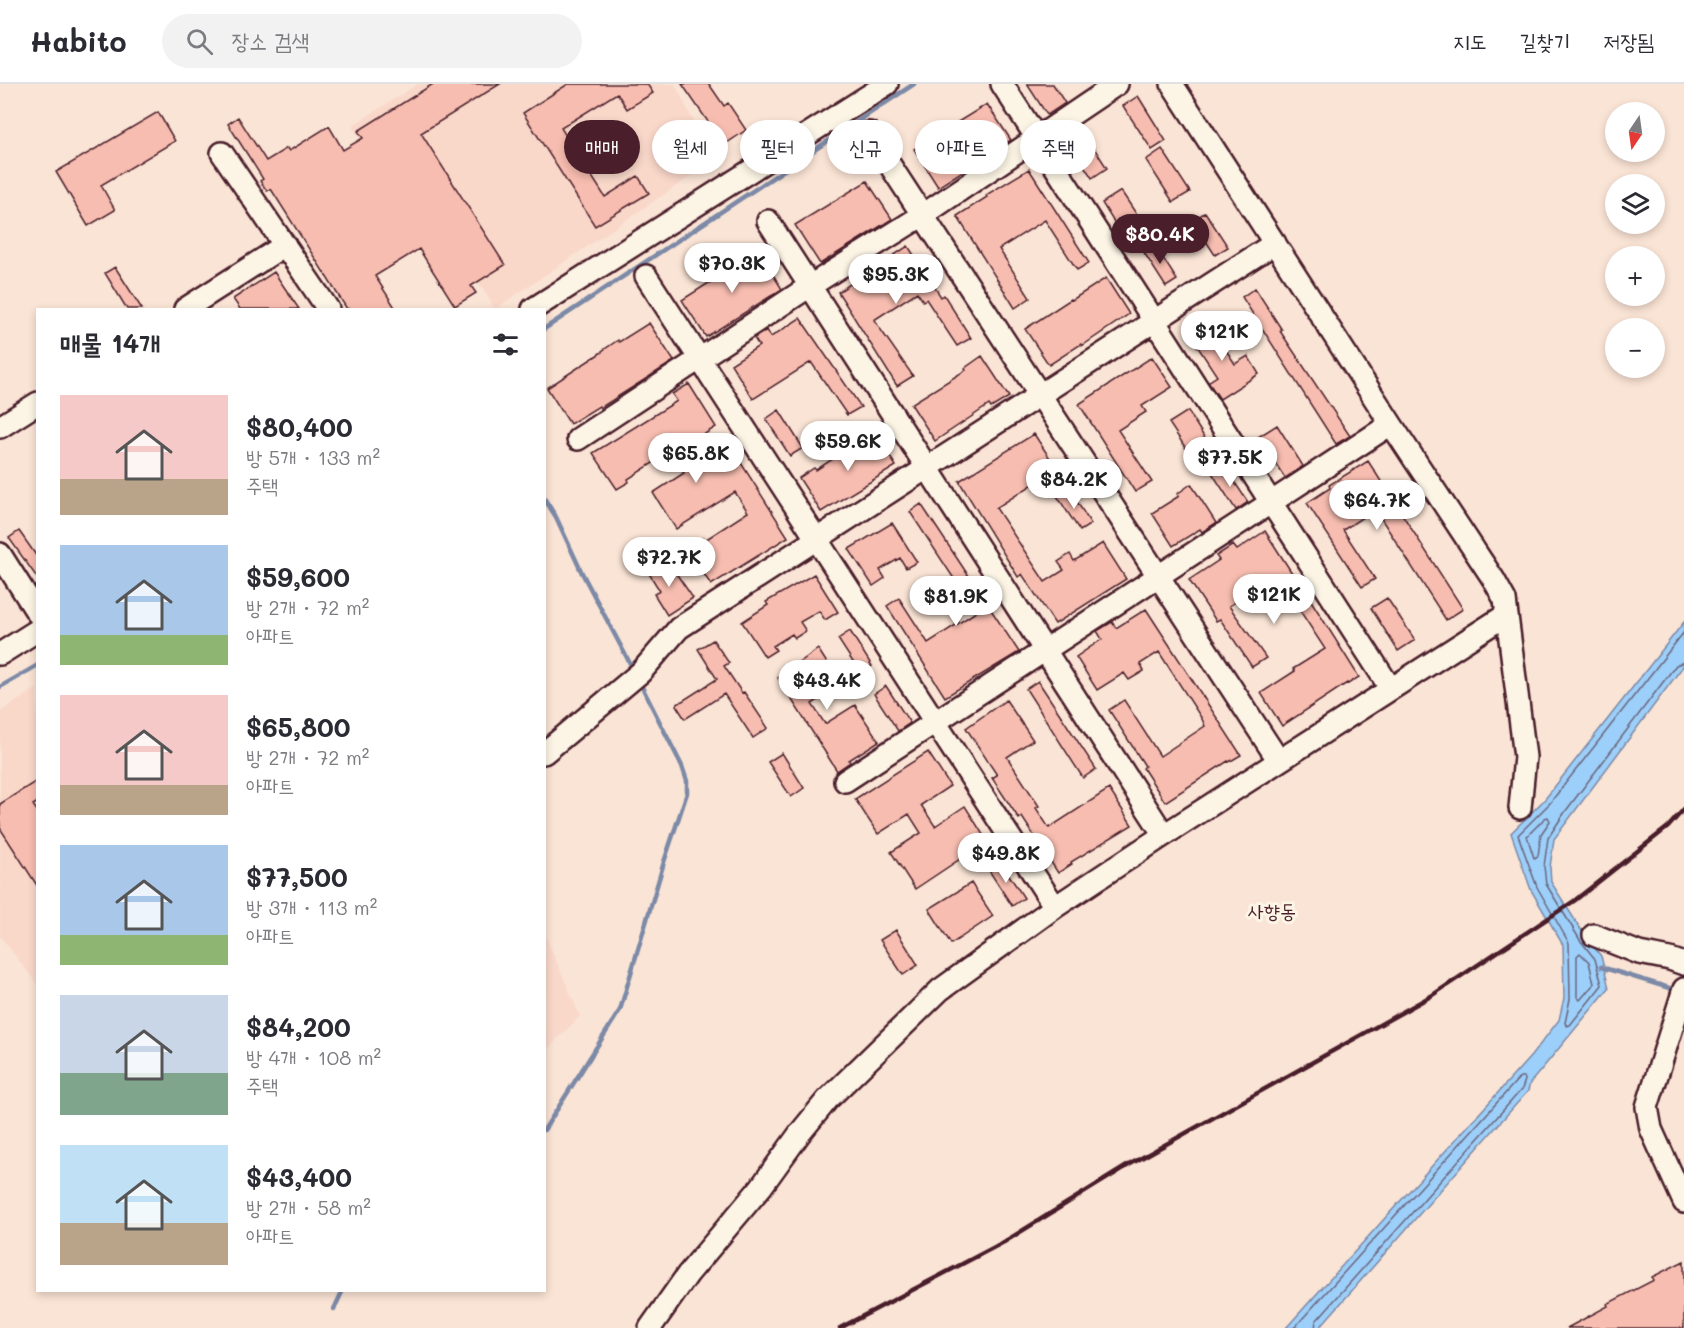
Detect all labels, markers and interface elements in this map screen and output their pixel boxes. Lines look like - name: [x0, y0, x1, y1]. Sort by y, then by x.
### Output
- search box: [162, 14, 582, 68]
- text: Habito: [30, 23, 126, 59]
- icon: search: [183, 25, 216, 58]
- text: 장소 검색: [231, 26, 309, 55]
- text: 지도: [1453, 27, 1487, 54]
- text: 길찾기: [1520, 27, 1570, 54]
- text: 저장됨: [1603, 27, 1654, 54]
- north arrow: [1605, 102, 1665, 162]
- map controls: [1605, 102, 1665, 378]
- chip: 매매: [564, 120, 640, 174]
- chip: 월세: [652, 120, 728, 174]
- chip: 필터: [740, 120, 815, 174]
- chip: 신규: [827, 120, 903, 174]
- chip: 아파트: [915, 120, 1008, 174]
- chip: 주택: [1020, 120, 1096, 174]
- button: layers: [1605, 174, 1665, 234]
- pin: $80.4K: [1111, 214, 1209, 265]
- text: $80.4K: [1125, 220, 1195, 246]
- pin: $70.3K: [683, 243, 781, 294]
- button: +: [1605, 246, 1665, 306]
- text: $70.3K: [698, 249, 766, 275]
- pin: $95.3K: [847, 254, 945, 305]
- text: $95.3K: [862, 260, 930, 286]
- pin: $121K: [1180, 311, 1264, 362]
- text: $121K: [1195, 317, 1249, 343]
- button: −: [1605, 318, 1665, 378]
- text: 매물 14개: [60, 326, 160, 360]
- icon: filters: [489, 328, 522, 361]
- text: $80,400: [246, 410, 353, 444]
- icon: home: [108, 419, 180, 491]
- pin: $59.6K: [799, 421, 897, 472]
- text: $59.6K: [814, 427, 882, 453]
- pin: $65.8K: [647, 433, 745, 484]
- pin: $77.5K: [1181, 437, 1279, 488]
- text: $65.8K: [662, 439, 730, 465]
- text: $77.5K: [1197, 443, 1263, 469]
- text: 방 5개 · 133 m²: [246, 444, 380, 470]
- pin: $84.2K: [1025, 459, 1123, 510]
- text: $84.2K: [1040, 465, 1108, 491]
- text: 주택: [246, 472, 278, 498]
- pin: $64.7K: [1328, 480, 1426, 531]
- text: $64.7K: [1343, 486, 1411, 512]
- pin: $72.7K: [620, 537, 718, 588]
- text: $72.7K: [636, 543, 702, 569]
- text: $59,600: [246, 560, 350, 594]
- icon: home: [108, 569, 180, 641]
- pin: $121K: [1232, 574, 1316, 625]
- pin: $81.9K: [907, 576, 1005, 627]
- text: $121K: [1247, 580, 1301, 606]
- text: $81.9K: [924, 582, 988, 608]
- text: 방 2개 · 72 m²: [246, 594, 369, 620]
- text: 아파트: [246, 622, 294, 648]
- pin: $43.4K: [778, 660, 876, 711]
- text: $43.4K: [792, 666, 862, 692]
- text: $65,800: [246, 710, 351, 744]
- icon: home: [108, 719, 180, 791]
- text: 방 2개 · 72 m²: [246, 744, 369, 770]
- text: 아파트: [246, 772, 294, 798]
- pin: $49.8K: [957, 833, 1055, 884]
- text: $49.8K: [972, 839, 1040, 865]
- text: $77,500: [246, 860, 348, 894]
- icon: home: [108, 869, 180, 941]
- text: 방 3개 · 113 m²: [246, 894, 377, 920]
- district label: 사향동: [1248, 897, 1296, 923]
- text: 아파트: [246, 922, 294, 948]
- text: $84,200: [246, 1010, 351, 1044]
- icon: home: [108, 1019, 180, 1091]
- text: 방 4개 · 108 m²: [246, 1044, 381, 1070]
- text: 주택: [246, 1072, 278, 1098]
- text: $43,400: [246, 1160, 352, 1194]
- icon: home: [108, 1169, 180, 1241]
- text: 방 2개 · 58 m²: [246, 1194, 371, 1220]
- text: 아파트: [246, 1222, 294, 1248]

